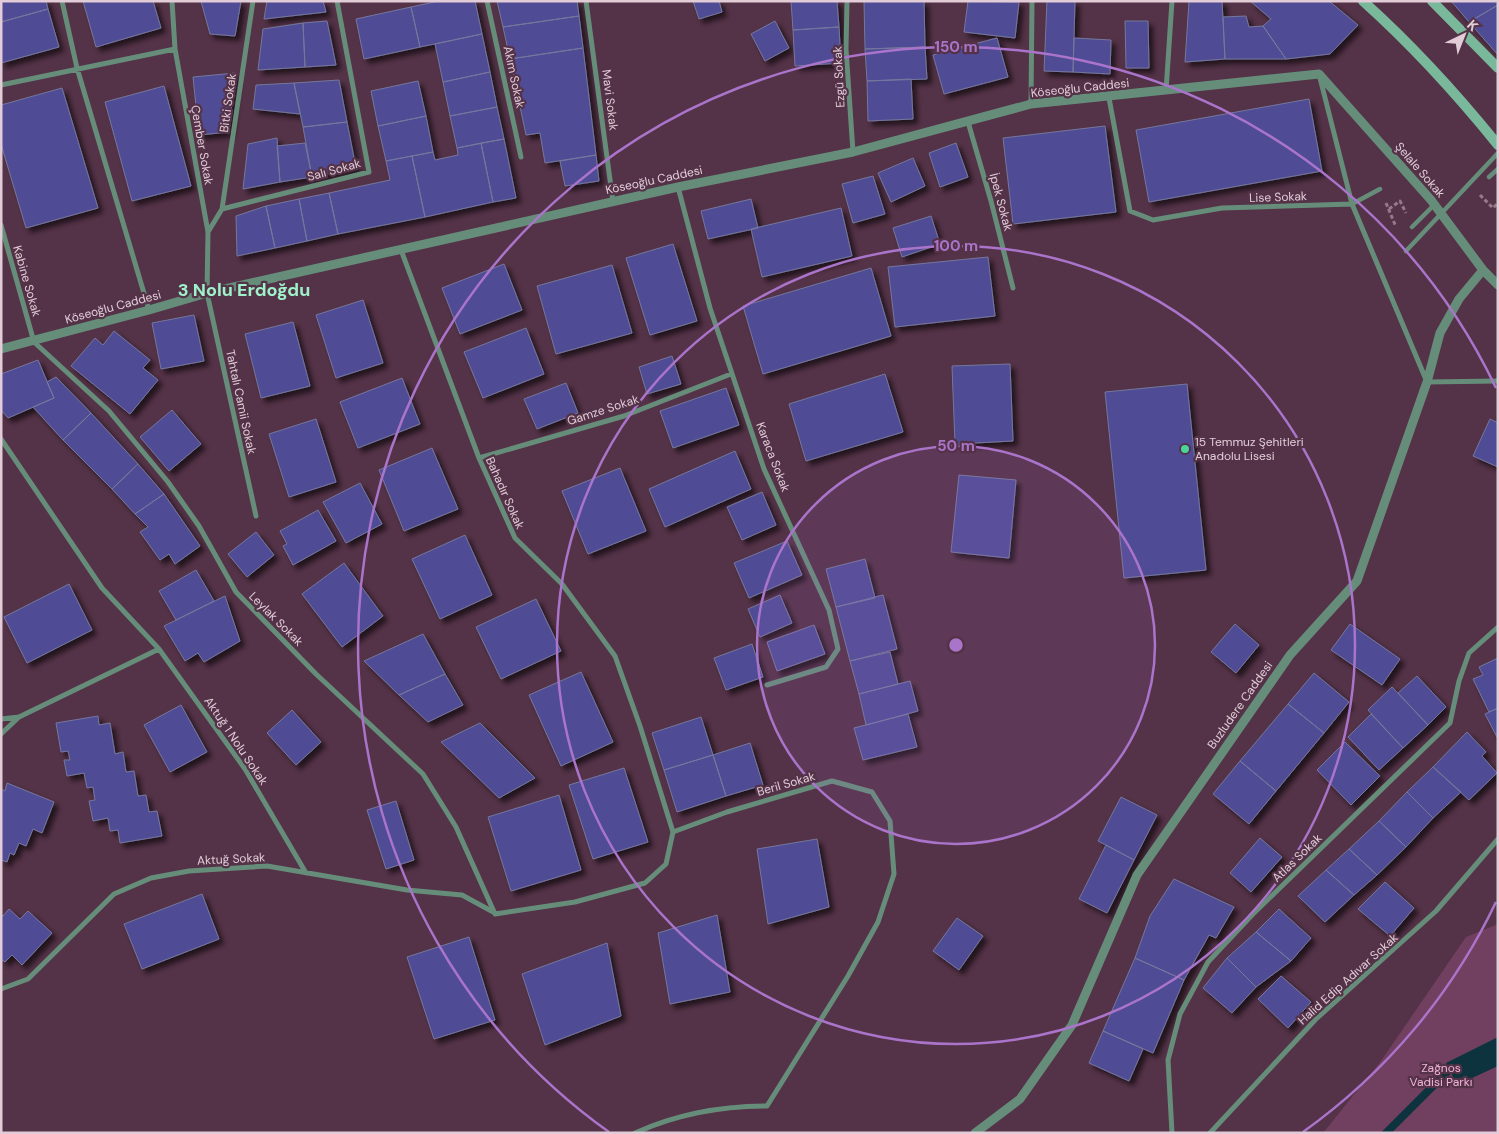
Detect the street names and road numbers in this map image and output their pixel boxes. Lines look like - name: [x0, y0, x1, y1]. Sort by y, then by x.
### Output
- street label: Akım Sokak: [500, 44, 528, 110]
- street label: Ezgü Sokak: [829, 46, 849, 108]
- street label: Mavi Sokak: [598, 69, 622, 131]
- street label: Bitki Sokak: [216, 72, 240, 134]
- street label: Köseoğlu Caddesi: [1030, 75, 1130, 101]
- street label: Çember Sokak: [187, 104, 217, 186]
- street label: Şelale Sokak: [1392, 139, 1448, 201]
- street label: Salı Sokak: [306, 155, 362, 185]
- street label: Köseoğlu Caddesi: [604, 162, 704, 198]
- street label: İpek Sokak: [986, 171, 1016, 233]
- street label: Lise Sokak: [1249, 188, 1307, 206]
- street label: Kabine Sokak: [9, 244, 45, 318]
- street label: Köseoğlu Caddesi: [63, 286, 163, 328]
- street label: Tahtalı Camii Sokak: [222, 348, 260, 456]
- street label: Gamze Sokak: [565, 391, 641, 429]
- street label: Karaca Sokak: [752, 420, 794, 494]
- street label: Bahadır Sokak: [482, 454, 528, 532]
- street label: Leylak Sokak: [245, 588, 307, 650]
- street label: Buzludere Caddesi: [1204, 658, 1276, 752]
- street label: Aktuğ 1 Nolu Sokak: [201, 694, 271, 788]
- street label: Beril Sokak: [755, 768, 817, 800]
- street label: Atlas Sokak: [1269, 830, 1325, 886]
- street label: Aktuğ Sokak: [197, 849, 265, 869]
- street label: Halid Edip Adıvar Sokak: [1295, 930, 1401, 1028]

